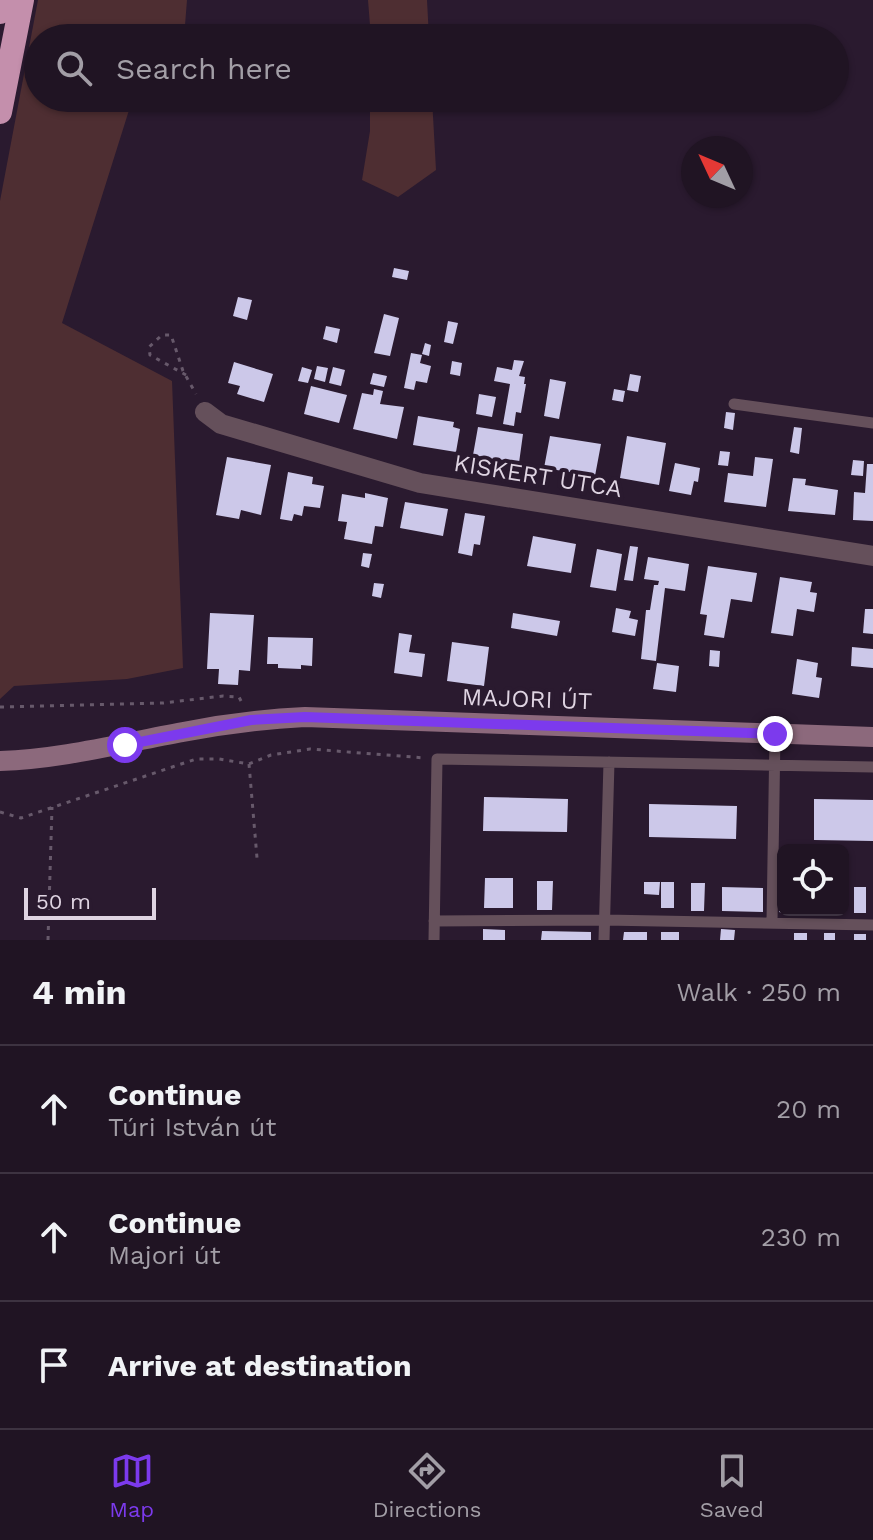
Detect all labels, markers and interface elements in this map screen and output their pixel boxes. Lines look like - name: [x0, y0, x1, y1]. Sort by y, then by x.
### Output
- search box: [24, 24, 849, 112]
- icon: search: [52, 46, 96, 90]
- text: Search here: [116, 51, 292, 86]
- north arrow: [681, 136, 753, 208]
- street label: KISKERT UTCA: [452, 449, 624, 503]
- street label: MAJORI ÚT: [461, 683, 593, 715]
- route end: [757, 716, 793, 752]
- route start: [107, 727, 143, 763]
- map controls: [777, 844, 849, 916]
- button: locate: [777, 844, 849, 916]
- scale bar: [24, 884, 156, 920]
- text: 50 m: [36, 889, 91, 914]
- text: 4 min: [32, 972, 127, 1012]
- text: Walk · 250 m: [676, 977, 841, 1007]
- text: Continue: [108, 1077, 241, 1112]
- icon: ahead: [32, 1087, 76, 1131]
- text: 20 m: [776, 1094, 841, 1124]
- text: Túri István út: [108, 1112, 276, 1142]
- text: Continue: [108, 1205, 241, 1240]
- icon: ahead: [32, 1215, 76, 1259]
- text: 230 m: [761, 1222, 841, 1252]
- text: Majori út: [108, 1240, 221, 1270]
- icon: arrive: [32, 1343, 76, 1387]
- text: Arrive at destination: [108, 1348, 412, 1383]
- tab: Map: [109, 1449, 154, 1522]
- tab: Directions: [373, 1449, 481, 1522]
- tab: Saved: [700, 1449, 764, 1522]

